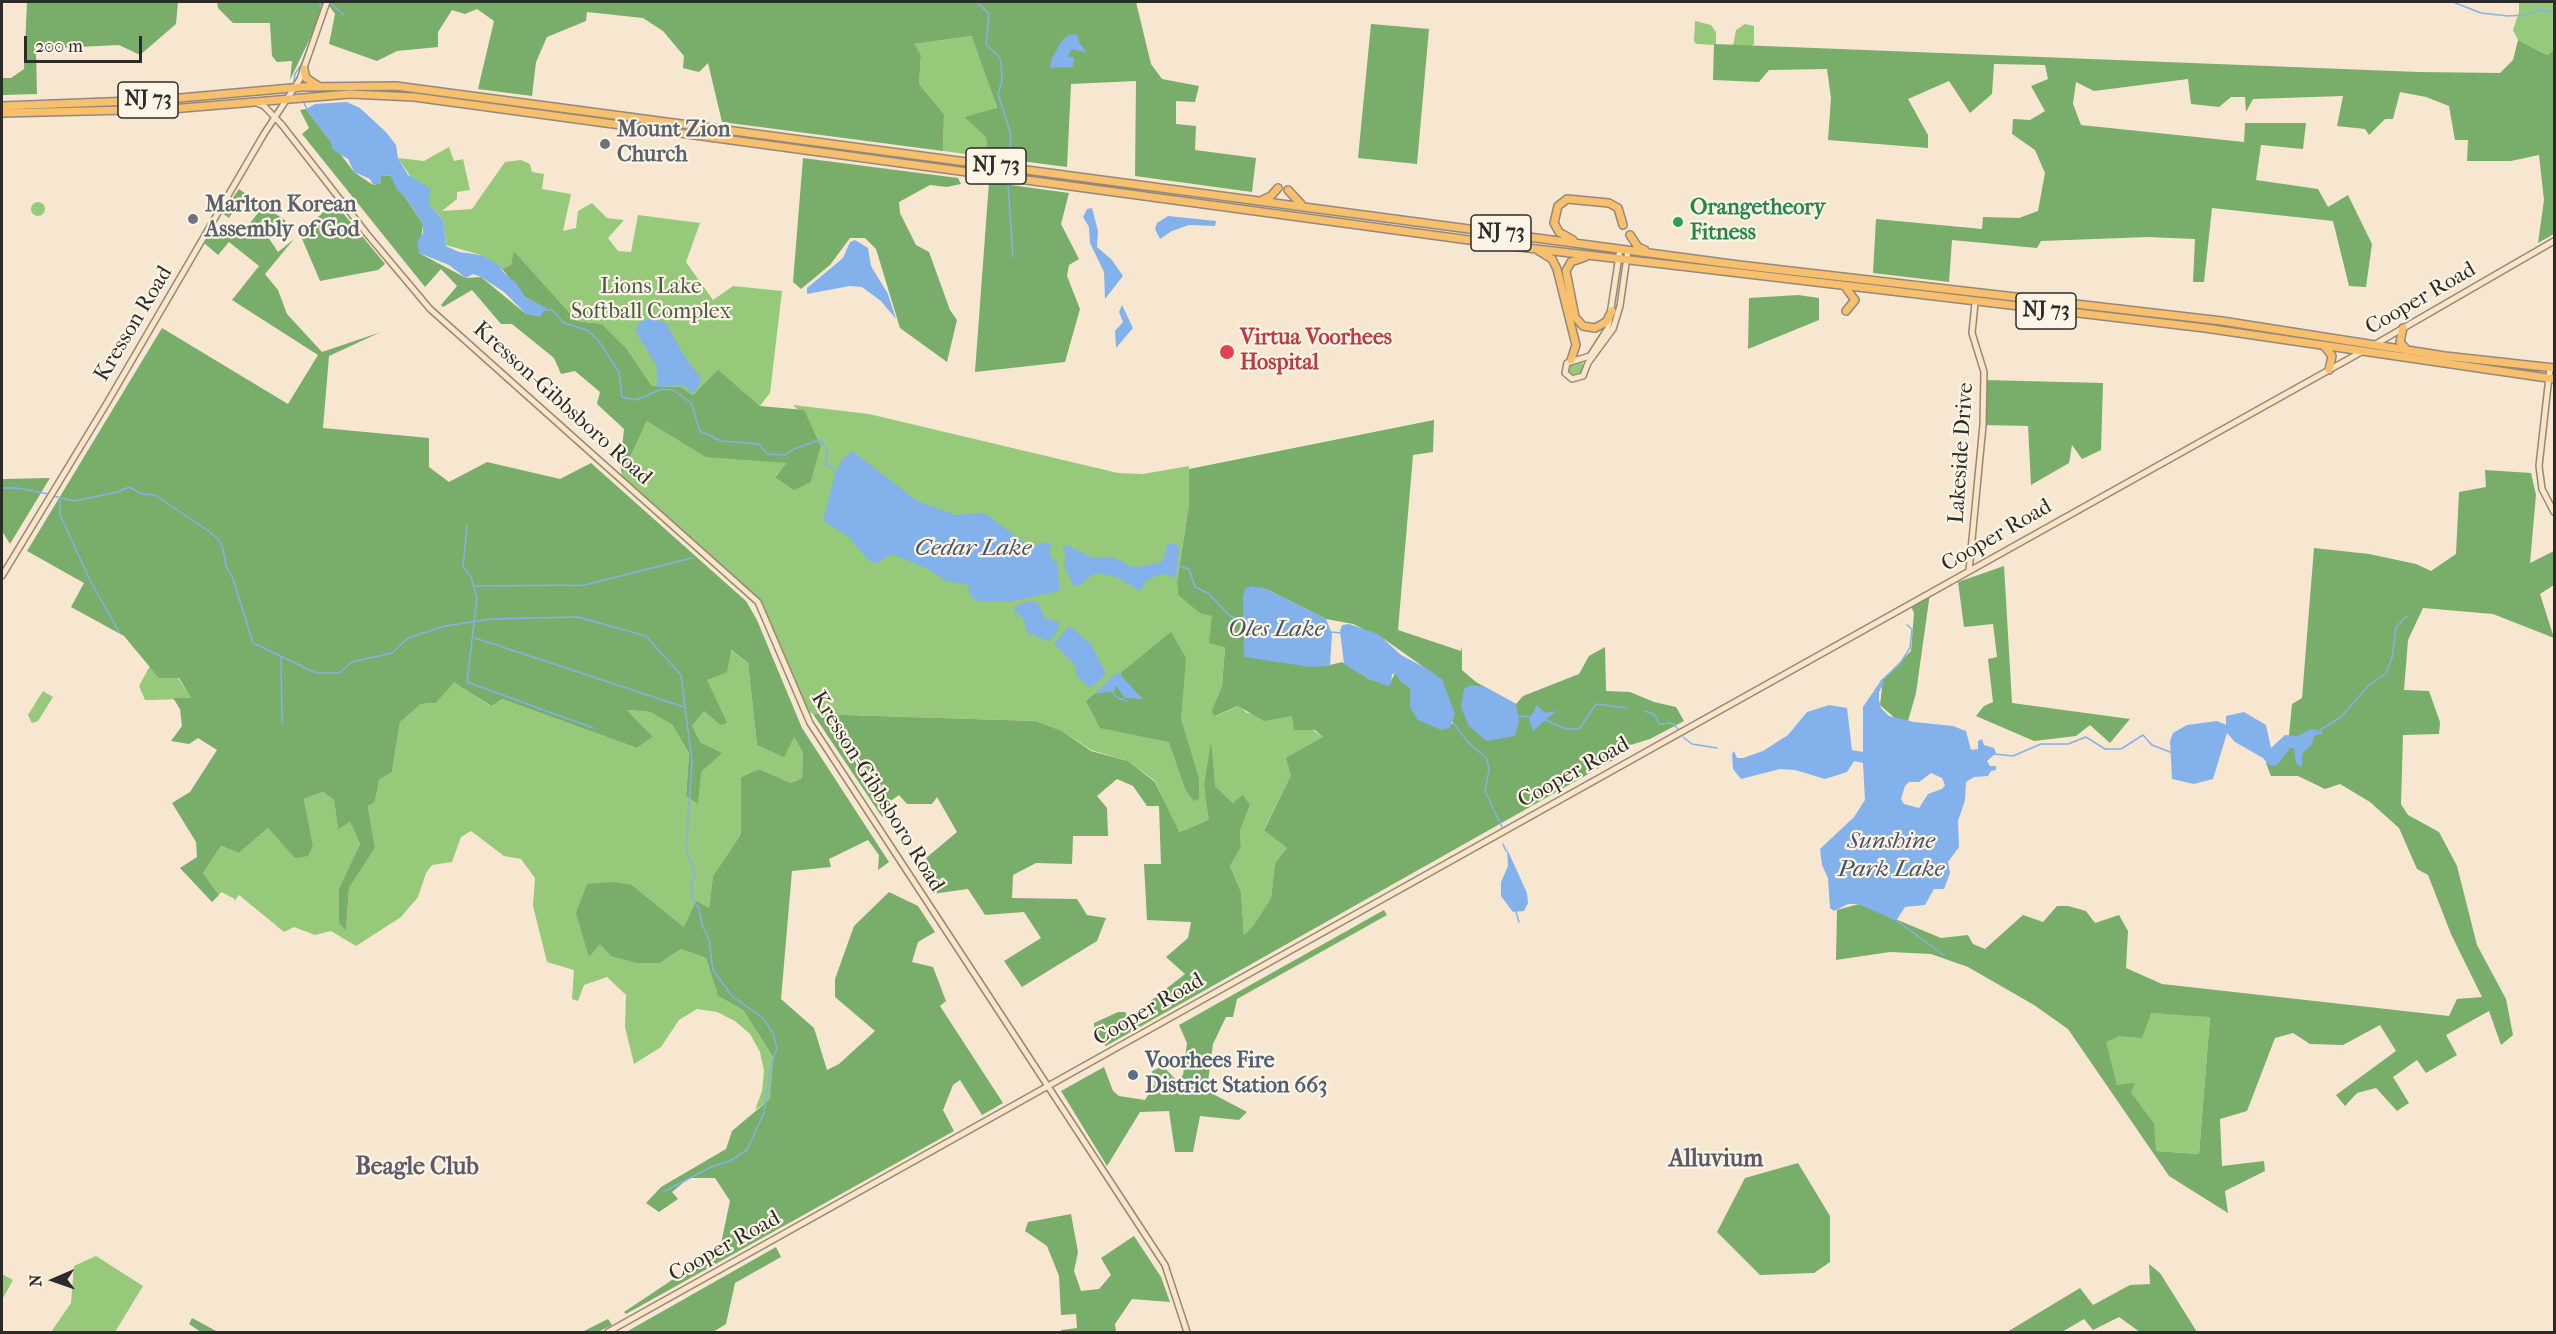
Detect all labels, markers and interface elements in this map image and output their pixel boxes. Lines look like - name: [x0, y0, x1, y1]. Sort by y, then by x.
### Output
- scale bar: [27, 24, 146, 62]
- text: 200 m: [35, 36, 83, 57]
- road number: NJ 73: [118, 82, 178, 118]
- place label: Mount Zion Church: [617, 118, 730, 170]
- marker: Mount Zion Church: [598, 137, 612, 151]
- road number: NJ 73: [966, 148, 1026, 184]
- place label: Marlton Korean Assembly of God: [205, 193, 360, 244]
- place label: Orangetheory Fitness: [1690, 196, 1825, 248]
- marker: Marlton Korean Assembly of God: [186, 212, 200, 226]
- road number: NJ 73: [1471, 215, 1531, 251]
- marker: Orangetheory Fitness: [1671, 215, 1685, 229]
- street label: Cooper Road: [2361, 257, 2481, 341]
- street label: Kresson Road: [89, 262, 179, 386]
- park label: Lions Lake Softball Complex: [571, 275, 731, 326]
- road number: NJ 73: [2016, 293, 2076, 329]
- street label: Kresson-Gibbsboro Road: [467, 317, 657, 491]
- place label: Virtua Voorhees Hospital: [1240, 326, 1392, 378]
- marker: Virtua Voorhees Hospital: [1218, 343, 1236, 361]
- street label: Lakeside Drive: [1944, 382, 1980, 524]
- street label: Cooper Road: [1937, 494, 2057, 578]
- water label: Cedar Lake: [915, 535, 1031, 563]
- water label: Oles Lake: [1228, 616, 1324, 644]
- street label: Kresson-Gibbsboro Road: [804, 687, 950, 897]
- street label: Cooper Road: [1514, 732, 1634, 814]
- water label: Sunshine Park Lake: [1838, 828, 1944, 884]
- street label: Cooper Road: [1089, 968, 1209, 1052]
- place label: Voorhees Fire District Station 663: [1145, 1049, 1327, 1100]
- marker: Voorhees Fire District Station 663: [1126, 1068, 1140, 1082]
- district label: Alluvium: [1669, 1146, 1763, 1174]
- district label: Beagle Club: [355, 1154, 479, 1182]
- street label: Cooper Road: [665, 1206, 785, 1288]
- north arrow: [24, 1250, 84, 1310]
- text: N: [26, 1274, 45, 1287]

